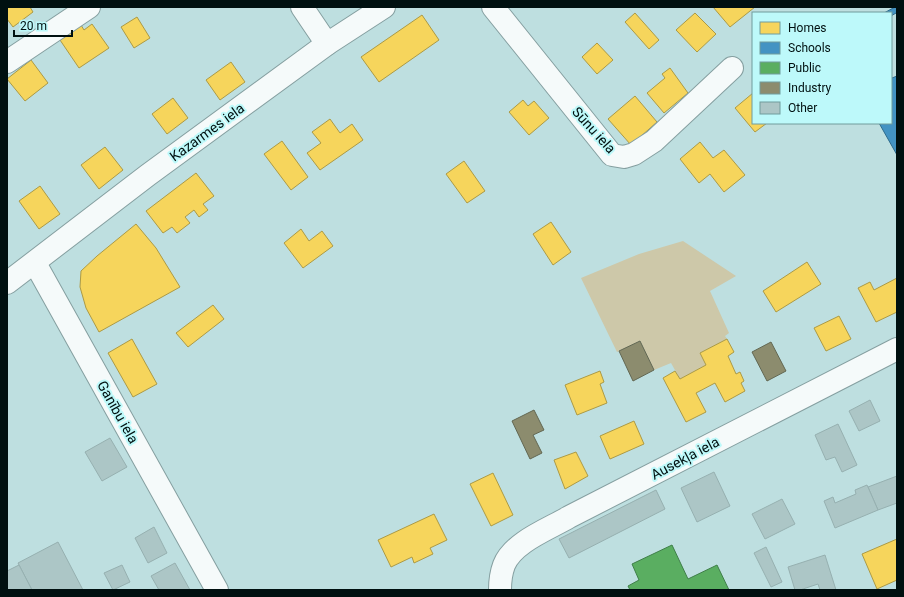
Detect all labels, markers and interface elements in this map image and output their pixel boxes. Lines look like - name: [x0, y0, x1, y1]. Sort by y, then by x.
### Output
- scale bar: [14, 12, 72, 38]
- legend: [752, 12, 892, 124]
- text: 20 m: [20, 19, 47, 33]
- text: Homes: [788, 21, 826, 35]
- text: Schools: [788, 41, 831, 55]
- text: Public: [788, 61, 821, 75]
- text: Industry: [788, 81, 832, 95]
- street label: Kazarmes iela: [167, 100, 247, 164]
- text: Other: [788, 101, 817, 115]
- street label: Sūnu iela: [569, 104, 619, 156]
- street label: Ganību iela: [94, 378, 142, 446]
- street label: Ausekļa iela: [648, 433, 722, 484]

